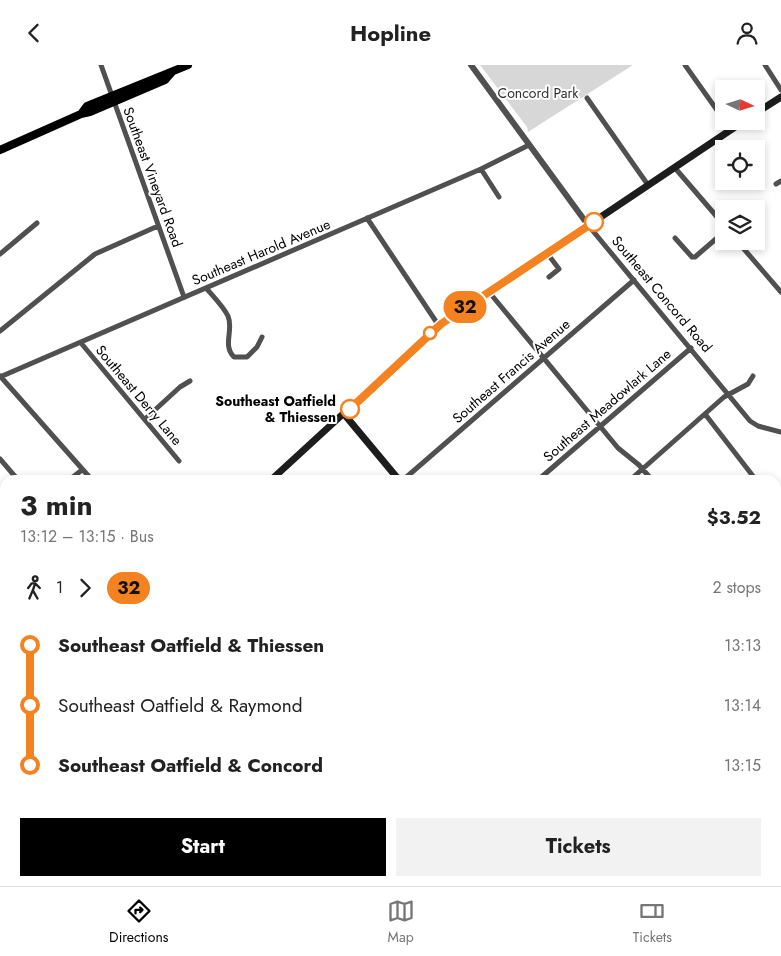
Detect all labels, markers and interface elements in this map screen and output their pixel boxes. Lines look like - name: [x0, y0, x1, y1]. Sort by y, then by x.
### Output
- text: Hopline: [350, 17, 431, 49]
- icon: back: [20, 19, 48, 47]
- icon: person: [733, 19, 761, 47]
- north arrow: [715, 80, 765, 130]
- map controls: [715, 80, 765, 250]
- park label: Concord Park: [498, 83, 579, 103]
- street label: Southeast Vineyard Road: [118, 104, 188, 250]
- button: locate: [715, 140, 765, 190]
- button: layers: [715, 200, 765, 250]
- unlabelled marker: [584, 212, 604, 232]
- street label: Southeast Harold Avenue: [189, 214, 333, 290]
- street label: Southeast Concord Road: [607, 231, 717, 357]
- line badge: 32: [442, 291, 488, 323]
- text: 32: [454, 294, 477, 320]
- street label: Southeast Francis Avenue: [448, 314, 574, 428]
- unlabelled marker: [423, 326, 437, 340]
- street label: Southeast Derry Lane: [91, 341, 187, 449]
- street label: Southeast Meadowlark Lane: [539, 344, 675, 466]
- place label: Southeast Oatfield & Thiessen: [215, 391, 336, 427]
- marker: Southeast Oatfield & Thiessen: [340, 399, 360, 419]
- text: 3 min: [20, 485, 93, 526]
- text: $3.52: [707, 504, 761, 531]
- text: 13:12 – 13:15 · Bus: [20, 525, 154, 548]
- icon: walk: [20, 574, 48, 602]
- icon: forward: [71, 574, 99, 602]
- text: 32: [117, 575, 140, 601]
- text: 1: [56, 576, 63, 599]
- text: 2 stops: [713, 576, 761, 599]
- text: Southeast Oatfield & Thiessen: [58, 632, 324, 659]
- text: 13:13: [724, 634, 761, 657]
- text: Southeast Oatfield & Raymond: [58, 692, 302, 719]
- text: 13:14: [724, 694, 761, 717]
- text: Southeast Oatfield & Concord: [58, 752, 323, 779]
- text: 13:15: [724, 754, 761, 777]
- button: Start: [20, 818, 386, 876]
- button: Tickets: [396, 818, 761, 876]
- tab: Directions: [109, 897, 168, 947]
- tab: Map: [387, 897, 415, 947]
- tab: Tickets: [633, 897, 672, 947]

